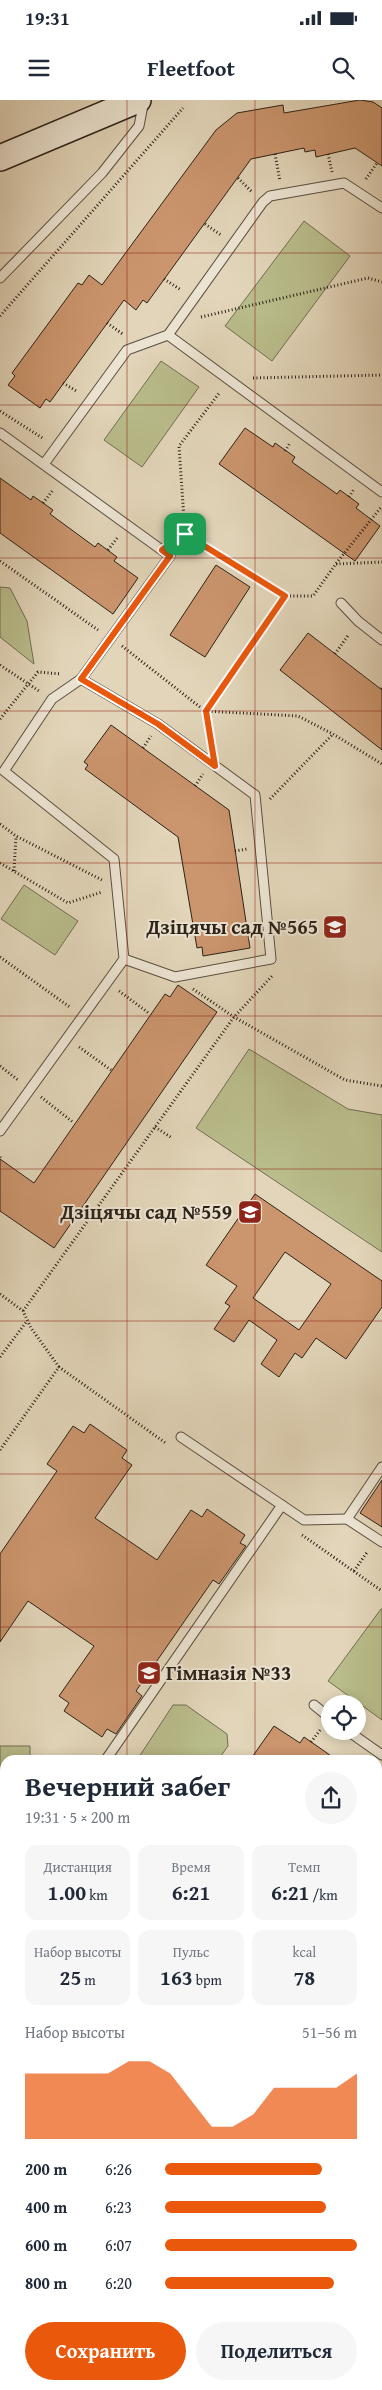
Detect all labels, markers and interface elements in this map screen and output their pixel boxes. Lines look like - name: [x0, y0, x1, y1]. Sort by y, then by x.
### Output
- text: 19:31: [25, 4, 70, 32]
- text: Fleetfoot: [147, 52, 235, 84]
- icon: menu: [25, 54, 53, 82]
- icon: search: [329, 54, 357, 82]
- pin: [164, 513, 206, 555]
- icon: arrive: [171, 520, 199, 548]
- place label: Дзіцячы сад №565: [145, 912, 318, 941]
- school or university icon: Дзіцячы сад №565: [322, 914, 348, 940]
- place label: Дзіцячы сад №559: [59, 1197, 232, 1226]
- school or university icon: Дзіцячы сад №559: [237, 1199, 263, 1225]
- place label: Гімназія №33: [166, 1658, 291, 1687]
- school or university icon: Гімназія №33: [136, 1660, 162, 1686]
- map controls: [321, 1695, 366, 1740]
- button: locate: [321, 1695, 366, 1740]
- text: Вечерний забег: [25, 1765, 230, 1806]
- button: share: [305, 1772, 357, 1824]
- text: 19:31 · 5 × 200 m: [25, 1805, 130, 1829]
- text: Дистанция: [43, 1857, 112, 1877]
- text: Время: [171, 1857, 211, 1877]
- text: Темп: [288, 1857, 320, 1877]
- text: 1.00: [48, 1877, 86, 1908]
- text: 6:21: [172, 1877, 210, 1908]
- text: 6:21: [271, 1877, 310, 1908]
- text: km: [86, 1885, 108, 1905]
- text: /km: [310, 1885, 338, 1905]
- text: Набор высоты: [34, 1942, 121, 1962]
- text: Пульс: [173, 1942, 209, 1962]
- text: kcal: [292, 1942, 316, 1962]
- text: 25: [60, 1962, 81, 1993]
- text: 163: [160, 1962, 193, 1993]
- text: 78: [293, 1962, 315, 1993]
- text: m: [81, 1970, 96, 1990]
- text: bpm: [193, 1970, 222, 1990]
- text: Набор высоты: [25, 2020, 125, 2044]
- text: 51–56 m: [302, 2020, 357, 2044]
- text: 200 m: [25, 2157, 67, 2181]
- text: 6:26: [105, 2157, 132, 2181]
- text: 400 m: [25, 2195, 67, 2219]
- text: 6:23: [105, 2195, 132, 2219]
- text: 600 m: [25, 2233, 67, 2257]
- text: 6:07: [105, 2233, 132, 2257]
- text: 800 m: [25, 2271, 67, 2295]
- text: 6:20: [105, 2271, 132, 2295]
- button: Сохранить: [25, 2322, 186, 2380]
- button: Поделиться: [196, 2322, 357, 2380]

